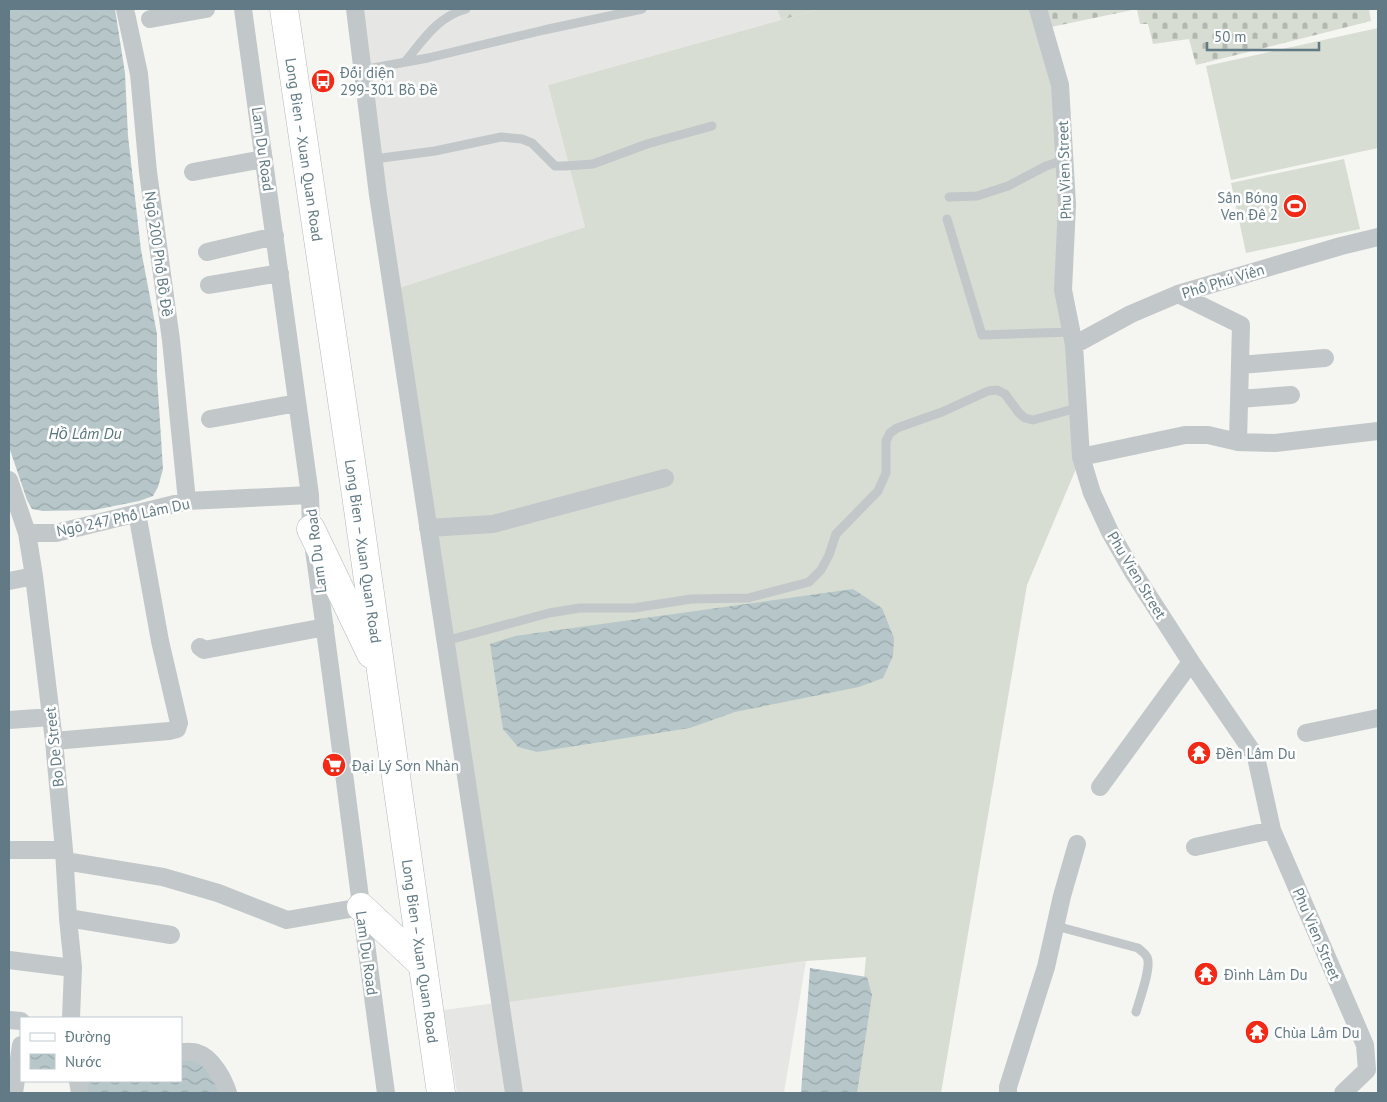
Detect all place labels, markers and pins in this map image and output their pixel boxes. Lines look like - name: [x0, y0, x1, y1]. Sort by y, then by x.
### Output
- place label: Đối diện 299-301 Bồ Đề: [339, 63, 438, 99]
- bus stop icon: Đối diện 299-301 Bồ Đề: [310, 68, 336, 94]
- place label: Sân Bóng Ven Đê 2: [1217, 188, 1278, 224]
- sports icon: Sân Bóng Ven Đê 2: [1282, 193, 1308, 219]
- temple icon: Đền Lâm Du: [1186, 740, 1212, 766]
- place label: Đền Lâm Du: [1215, 744, 1296, 763]
- supermarket icon: Đại Lý Sơn Nhàn: [321, 752, 347, 778]
- place label: Đại Lý Sơn Nhàn: [351, 756, 459, 775]
- temple icon: Đình Lâm Du: [1193, 961, 1219, 987]
- place label: Đình Lâm Du: [1223, 965, 1308, 984]
- temple icon: Chùa Lâm Du: [1244, 1019, 1270, 1045]
- place label: Chùa Lâm Du: [1274, 1023, 1360, 1042]

